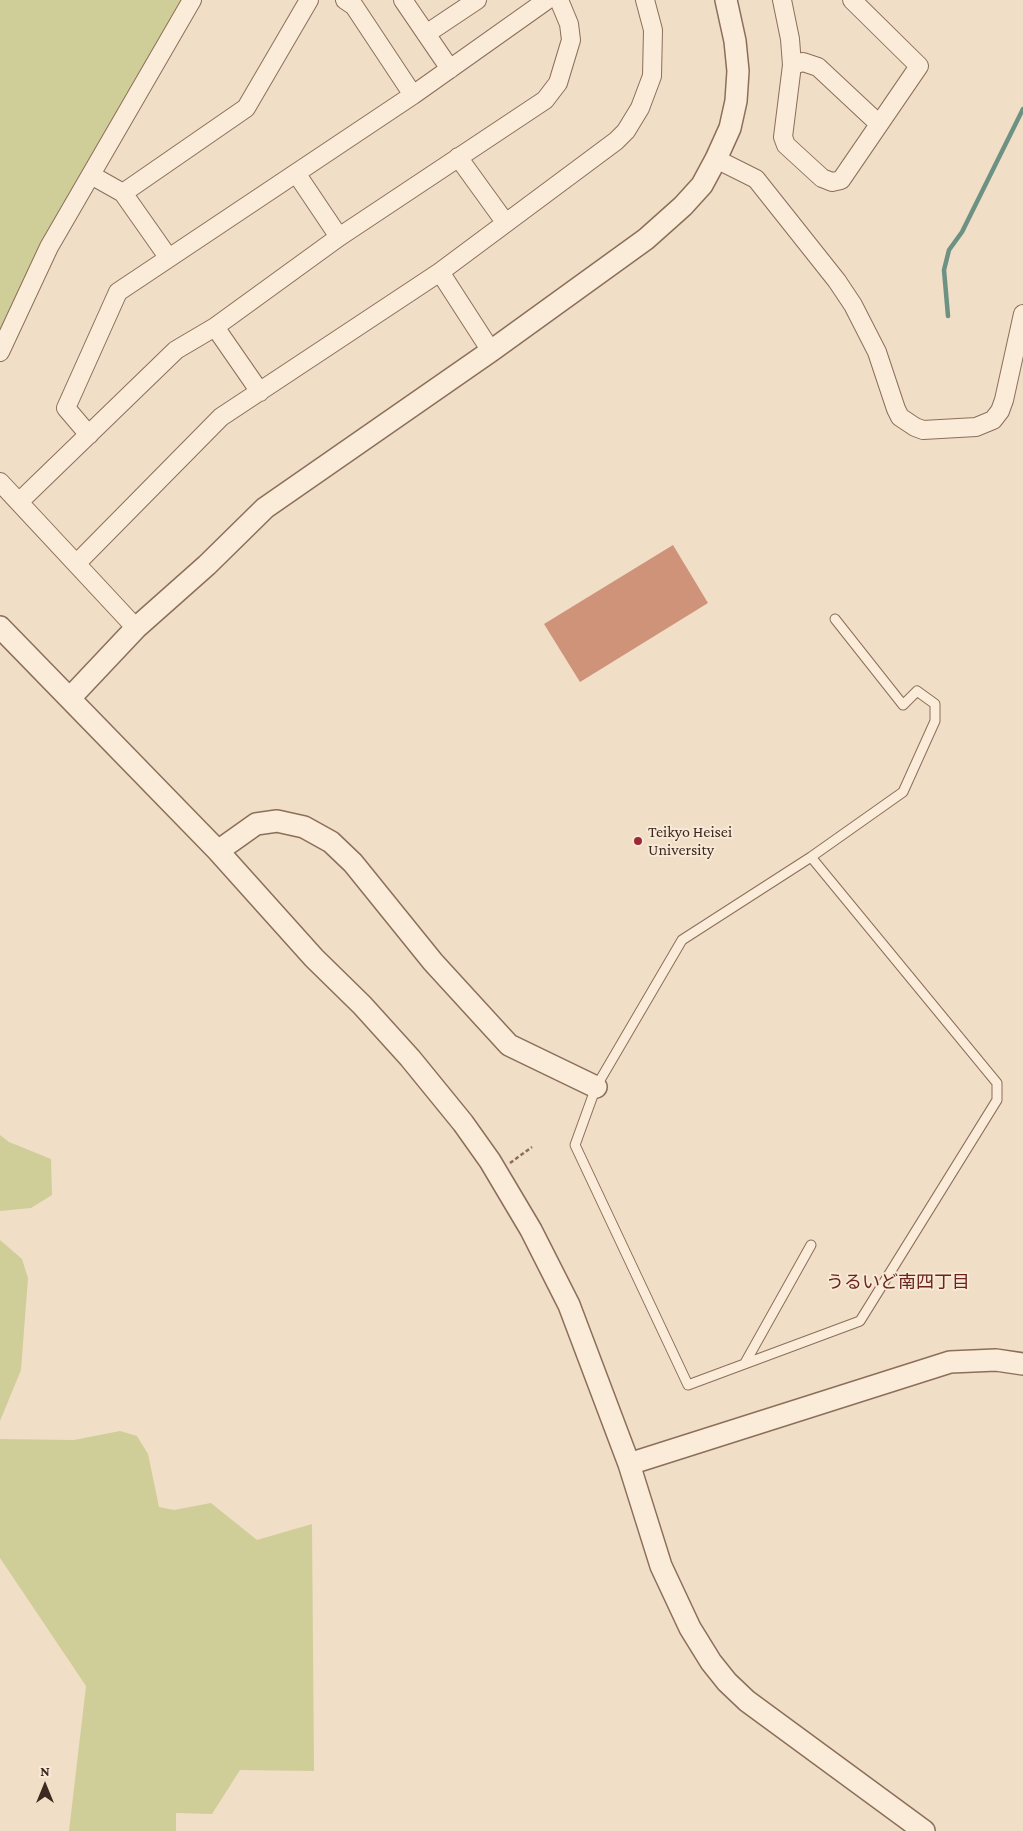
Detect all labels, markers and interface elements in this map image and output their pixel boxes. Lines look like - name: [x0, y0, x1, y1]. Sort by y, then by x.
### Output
- place label: Teikyo Heisei University: [648, 822, 732, 860]
- marker: Teikyo Heisei University: [632, 835, 644, 847]
- district label: うるいど南四丁目: [826, 1271, 970, 1293]
- north arrow: [20, 1761, 70, 1811]
- text: N: [40, 1763, 50, 1779]

